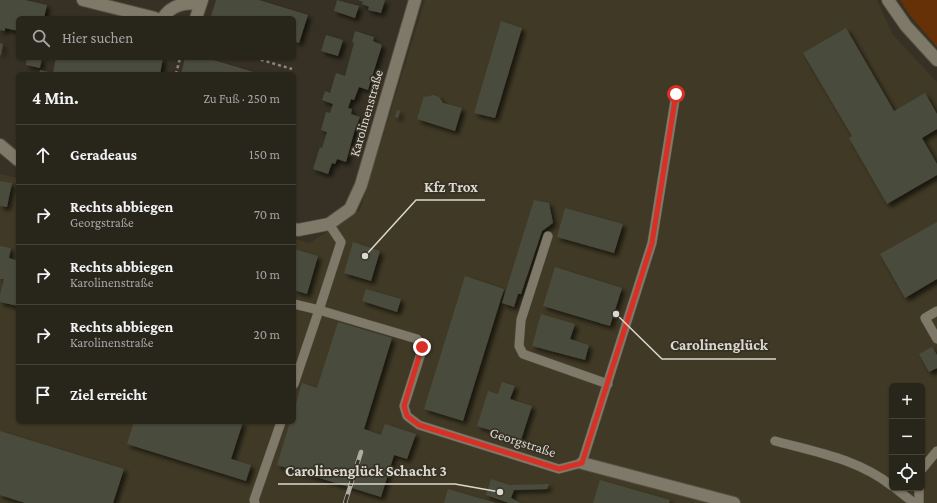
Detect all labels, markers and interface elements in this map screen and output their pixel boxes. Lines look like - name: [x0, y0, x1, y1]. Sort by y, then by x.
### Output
- search box: [16, 16, 296, 60]
- icon: search: [30, 27, 52, 49]
- text: Hier suchen: [62, 30, 133, 46]
- street label: Karolinenstraße: [346, 68, 386, 158]
- route start: [667, 85, 685, 103]
- text: 4 Min.: [32, 89, 79, 108]
- text: Zu Fuß · 250 m: [203, 91, 280, 106]
- icon: ahead: [32, 144, 54, 166]
- text: Geradeaus: [70, 147, 137, 163]
- text: 150 m: [249, 147, 280, 162]
- callout: Kfz Trox: [416, 173, 485, 200]
- text: Kfz Trox: [424, 179, 478, 195]
- text: Rechts abbiegen: [70, 199, 173, 215]
- icon: right: [32, 204, 54, 226]
- text: 70 m: [254, 207, 280, 222]
- text: Georgstraße: [70, 215, 134, 230]
- text: Rechts abbiegen: [70, 259, 173, 275]
- icon: right: [32, 264, 54, 286]
- text: 10 m: [255, 267, 280, 282]
- text: Karolinenstraße: [70, 275, 153, 290]
- text: Rechts abbiegen: [70, 319, 173, 335]
- icon: right: [32, 324, 54, 346]
- text: 20 m: [254, 327, 280, 342]
- callout: Carolinenglück: [662, 332, 776, 359]
- text: Karolinenstraße: [70, 335, 153, 350]
- text: Carolinenglück: [670, 337, 769, 353]
- route end: [413, 338, 431, 356]
- map controls: [889, 383, 925, 491]
- button: +: [889, 383, 925, 419]
- icon: arrive: [32, 384, 54, 406]
- text: Ziel erreicht: [70, 387, 147, 403]
- button: −: [889, 419, 925, 455]
- street label: Georgstraße: [488, 424, 558, 460]
- button: locate: [889, 455, 925, 491]
- callout: Carolinenglück Schacht 3: [278, 457, 455, 484]
- text: Carolinenglück Schacht 3: [285, 463, 447, 479]

